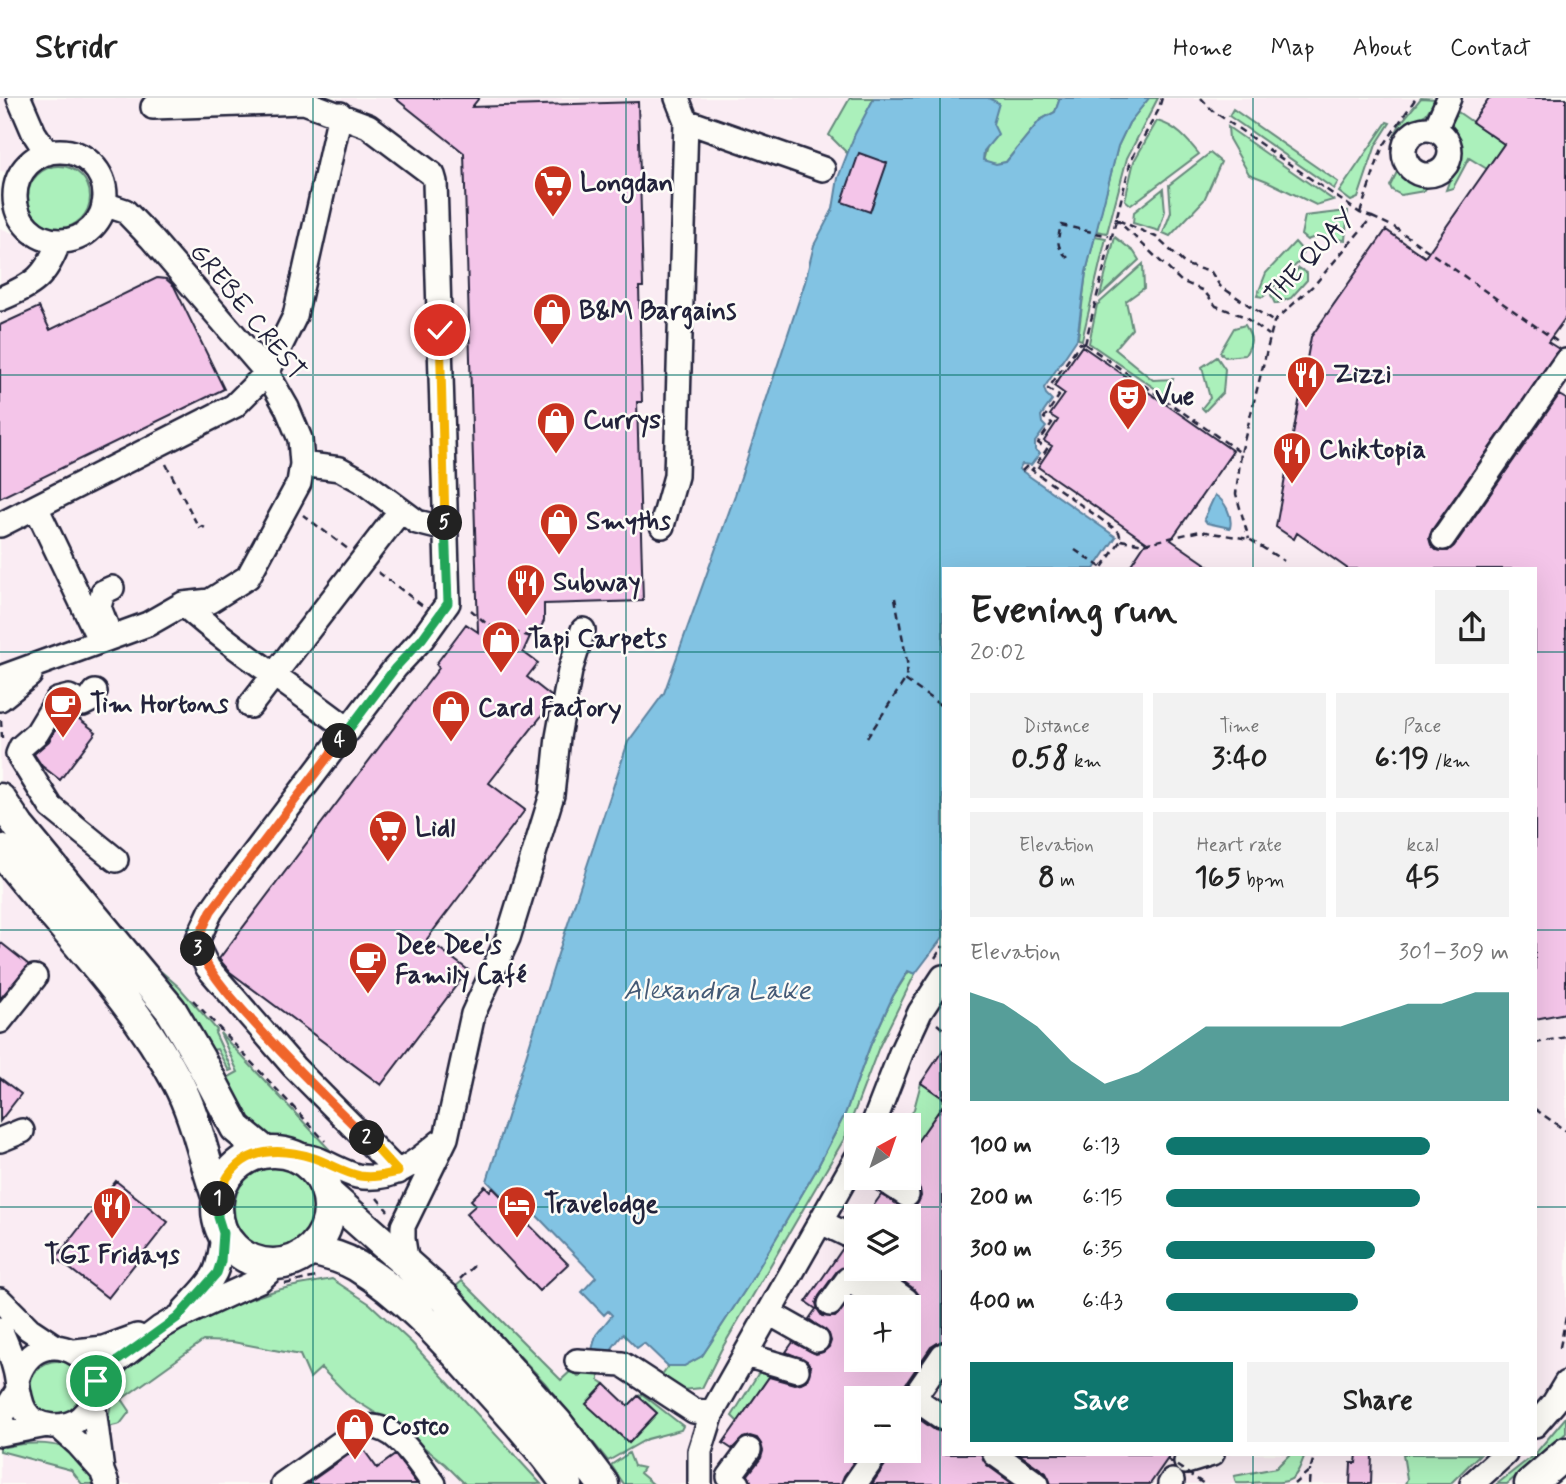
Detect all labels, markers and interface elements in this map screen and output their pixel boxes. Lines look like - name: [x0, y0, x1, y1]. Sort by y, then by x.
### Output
- text: Stridr: [35, 26, 117, 70]
- text: Home: [1173, 33, 1233, 64]
- text: Map: [1271, 33, 1315, 64]
- text: About: [1353, 33, 1412, 64]
- text: Contact: [1450, 33, 1531, 64]
- supermarket icon: Longdan: [532, 163, 574, 218]
- place label: Longdan: [580, 167, 674, 204]
- street label: THE QUAY: [1258, 202, 1364, 312]
- street label: GREBE CREST: [181, 236, 313, 388]
- shop icon: B&M Bargains: [531, 291, 573, 346]
- place label: B&M Bargains: [579, 295, 736, 330]
- pin: [410, 300, 470, 360]
- icon: check: [421, 311, 459, 349]
- restaurant icon: Zizzi: [1285, 354, 1327, 409]
- place label: Zizzi: [1333, 358, 1391, 392]
- theatre icon: Vue: [1107, 376, 1149, 431]
- place label: Vue: [1155, 380, 1195, 414]
- shop icon: Currys: [535, 400, 577, 455]
- place label: Currys: [583, 404, 661, 438]
- restaurant icon: Chiktopia: [1271, 430, 1313, 485]
- place label: Chiktopia: [1319, 434, 1426, 468]
- shop icon: Smyths: [538, 501, 580, 556]
- place label: Smyths: [586, 505, 671, 539]
- pin: 5: [428, 506, 462, 540]
- text: 5: [439, 510, 450, 535]
- restaurant icon: Subway: [505, 562, 547, 617]
- place label: Subway: [553, 566, 641, 600]
- text: Evening run: [970, 587, 1177, 636]
- button: share: [1435, 590, 1509, 664]
- shop icon: Tapi Carpets: [480, 619, 522, 674]
- place label: Tapi Carpets: [528, 623, 667, 657]
- text: 20:02: [970, 638, 1026, 668]
- cafe icon: Tim Hortons: [42, 684, 84, 739]
- place label: Tim Hortons: [90, 688, 229, 722]
- shop icon: Card Factory: [430, 688, 472, 743]
- place label: Card Factory: [478, 692, 622, 726]
- text: Distance: [1023, 714, 1090, 739]
- text: Time: [1220, 714, 1259, 739]
- text: Pace: [1404, 714, 1441, 739]
- pin: 4: [322, 724, 358, 758]
- text: 4: [334, 728, 345, 753]
- text: 0.58: [1011, 739, 1069, 778]
- text: 3:40: [1211, 739, 1268, 778]
- text: 6:19: [1375, 739, 1429, 778]
- text: km: [1069, 749, 1102, 774]
- text: /km: [1429, 749, 1470, 774]
- supermarket icon: Lidl: [367, 808, 409, 863]
- place label: Lidl: [415, 812, 455, 846]
- text: Elevation: [1019, 833, 1094, 858]
- text: Heart rate: [1197, 833, 1282, 858]
- text: kcal: [1407, 833, 1438, 858]
- text: 8: [1038, 858, 1055, 897]
- text: 165: [1194, 858, 1241, 897]
- text: 45: [1406, 858, 1439, 897]
- text: m: [1055, 868, 1075, 893]
- text: bpm: [1241, 868, 1285, 893]
- place label: Dee Dee's Family Café: [395, 929, 527, 993]
- pin: 3: [180, 932, 216, 966]
- text: 3: [193, 936, 202, 961]
- text: Elevation: [970, 938, 1061, 968]
- text: 301–309 m: [1399, 938, 1509, 968]
- cafe icon: Dee Dee's Family Café: [347, 940, 389, 995]
- water label: Alexandra Lake: [623, 973, 812, 1010]
- north arrow: [844, 1113, 920, 1190]
- map controls: [844, 1113, 921, 1463]
- pin: 2: [350, 1121, 384, 1156]
- text: 2: [362, 1125, 371, 1150]
- text: 100 m: [970, 1131, 1032, 1161]
- text: 6:13: [1082, 1131, 1120, 1161]
- pin: 1: [200, 1182, 235, 1216]
- text: 200 m: [970, 1183, 1033, 1213]
- text: 6:15: [1082, 1183, 1122, 1213]
- hotel icon: Travelodge: [496, 1184, 538, 1239]
- restaurant icon: TGI Fridays: [91, 1185, 133, 1240]
- text: 1: [213, 1186, 222, 1211]
- place label: Travelodge: [544, 1188, 658, 1225]
- button: layers: [844, 1204, 921, 1281]
- text: 300 m: [970, 1235, 1032, 1265]
- text: 6:35: [1082, 1235, 1123, 1265]
- place label: TGI Fridays: [44, 1239, 180, 1273]
- text: 400 m: [970, 1287, 1035, 1317]
- text: 6:43: [1082, 1287, 1123, 1317]
- button: +: [844, 1295, 921, 1372]
- pin: [66, 1351, 126, 1411]
- icon: arrive: [77, 1362, 115, 1400]
- button: Save: [970, 1362, 1233, 1442]
- button: Share: [1247, 1362, 1509, 1442]
- button: −: [844, 1386, 921, 1463]
- shop icon: Costco: [334, 1406, 376, 1461]
- place label: Costco: [382, 1410, 449, 1444]

